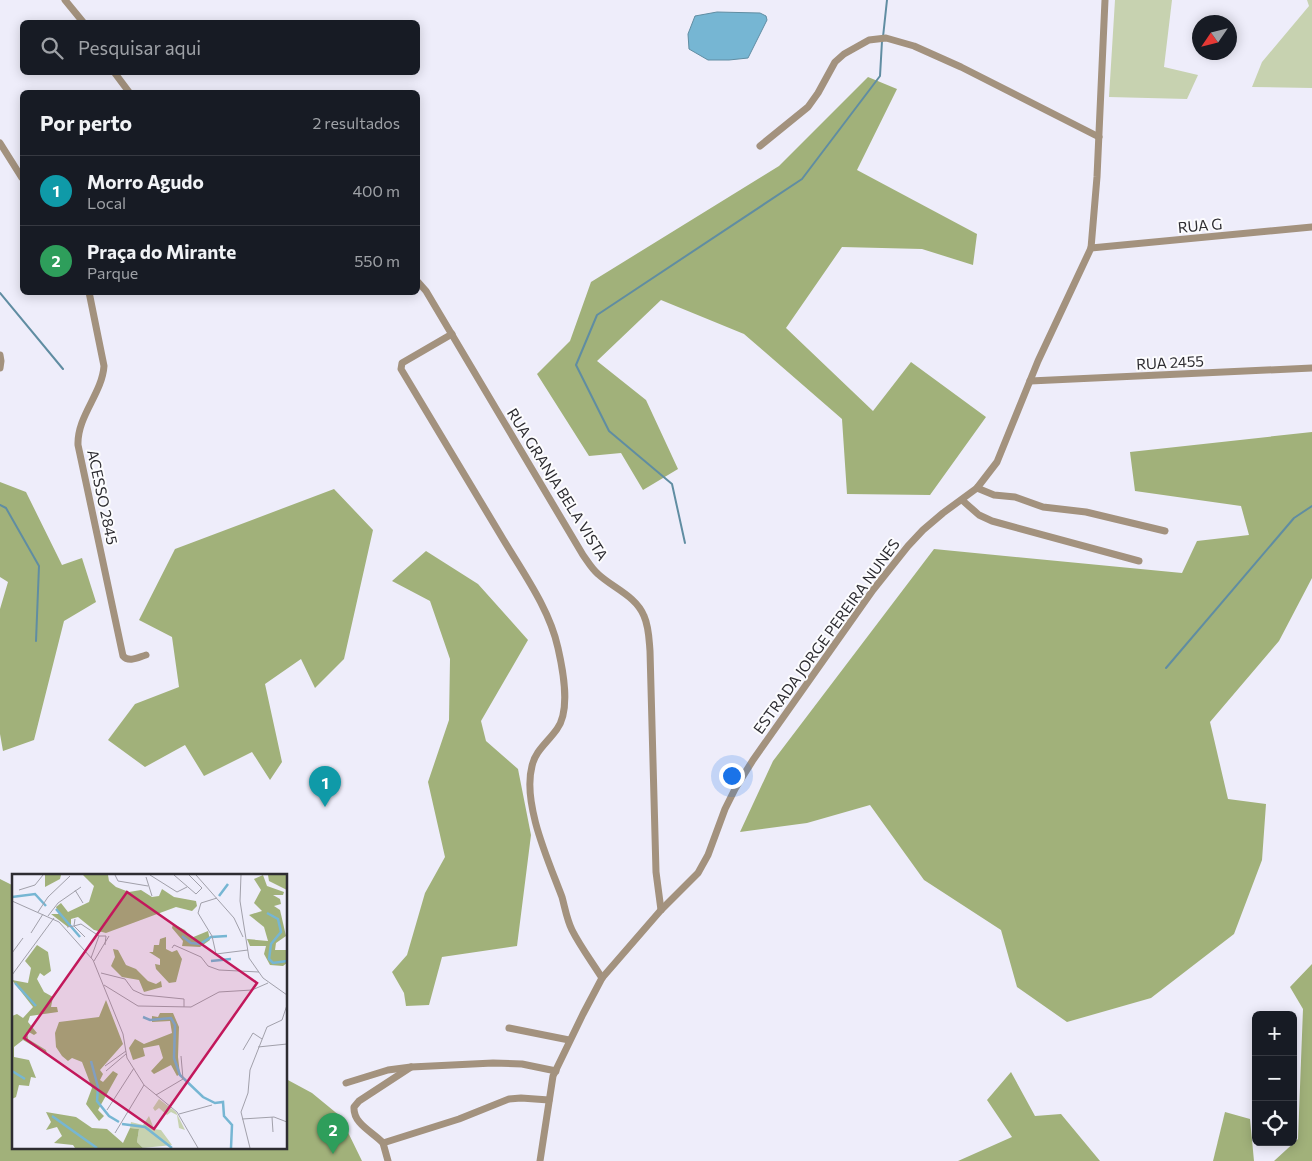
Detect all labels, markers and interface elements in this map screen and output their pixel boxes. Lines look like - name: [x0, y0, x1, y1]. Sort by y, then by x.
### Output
- north arrow: [1192, 15, 1237, 60]
- search box: [20, 20, 420, 75]
- icon: search: [38, 34, 66, 62]
- text: Pesquisar aqui: [78, 36, 201, 59]
- text: Por perto: [40, 110, 132, 135]
- text: 2 resultados: [312, 113, 400, 132]
- text: Morro Agudo: [87, 170, 204, 193]
- text: 1: [52, 181, 60, 200]
- text: 400 m: [352, 181, 400, 200]
- text: Local: [87, 193, 126, 212]
- street label: RUA G: [1177, 214, 1223, 236]
- text: Praça do Mirante: [87, 240, 236, 263]
- text: 2: [51, 251, 61, 270]
- text: 550 m: [354, 251, 400, 270]
- text: Parque: [87, 263, 138, 282]
- street label: RUA 2455: [1136, 351, 1204, 373]
- street label: RUA GRANJA BELA VISTA: [504, 405, 612, 563]
- street label: ACESSO 2845: [84, 448, 122, 546]
- street label: ESTRADA JORGE PEREIRA NUNES: [749, 535, 903, 737]
- your location: [719, 763, 745, 789]
- pin: 1: [309, 766, 341, 807]
- inset map: [12, 874, 288, 1148]
- map controls: [1252, 1011, 1297, 1146]
- button: +: [1252, 1011, 1297, 1056]
- button: −: [1252, 1056, 1297, 1101]
- button: locate: [1252, 1101, 1297, 1146]
- pin: 2: [317, 1113, 349, 1154]

